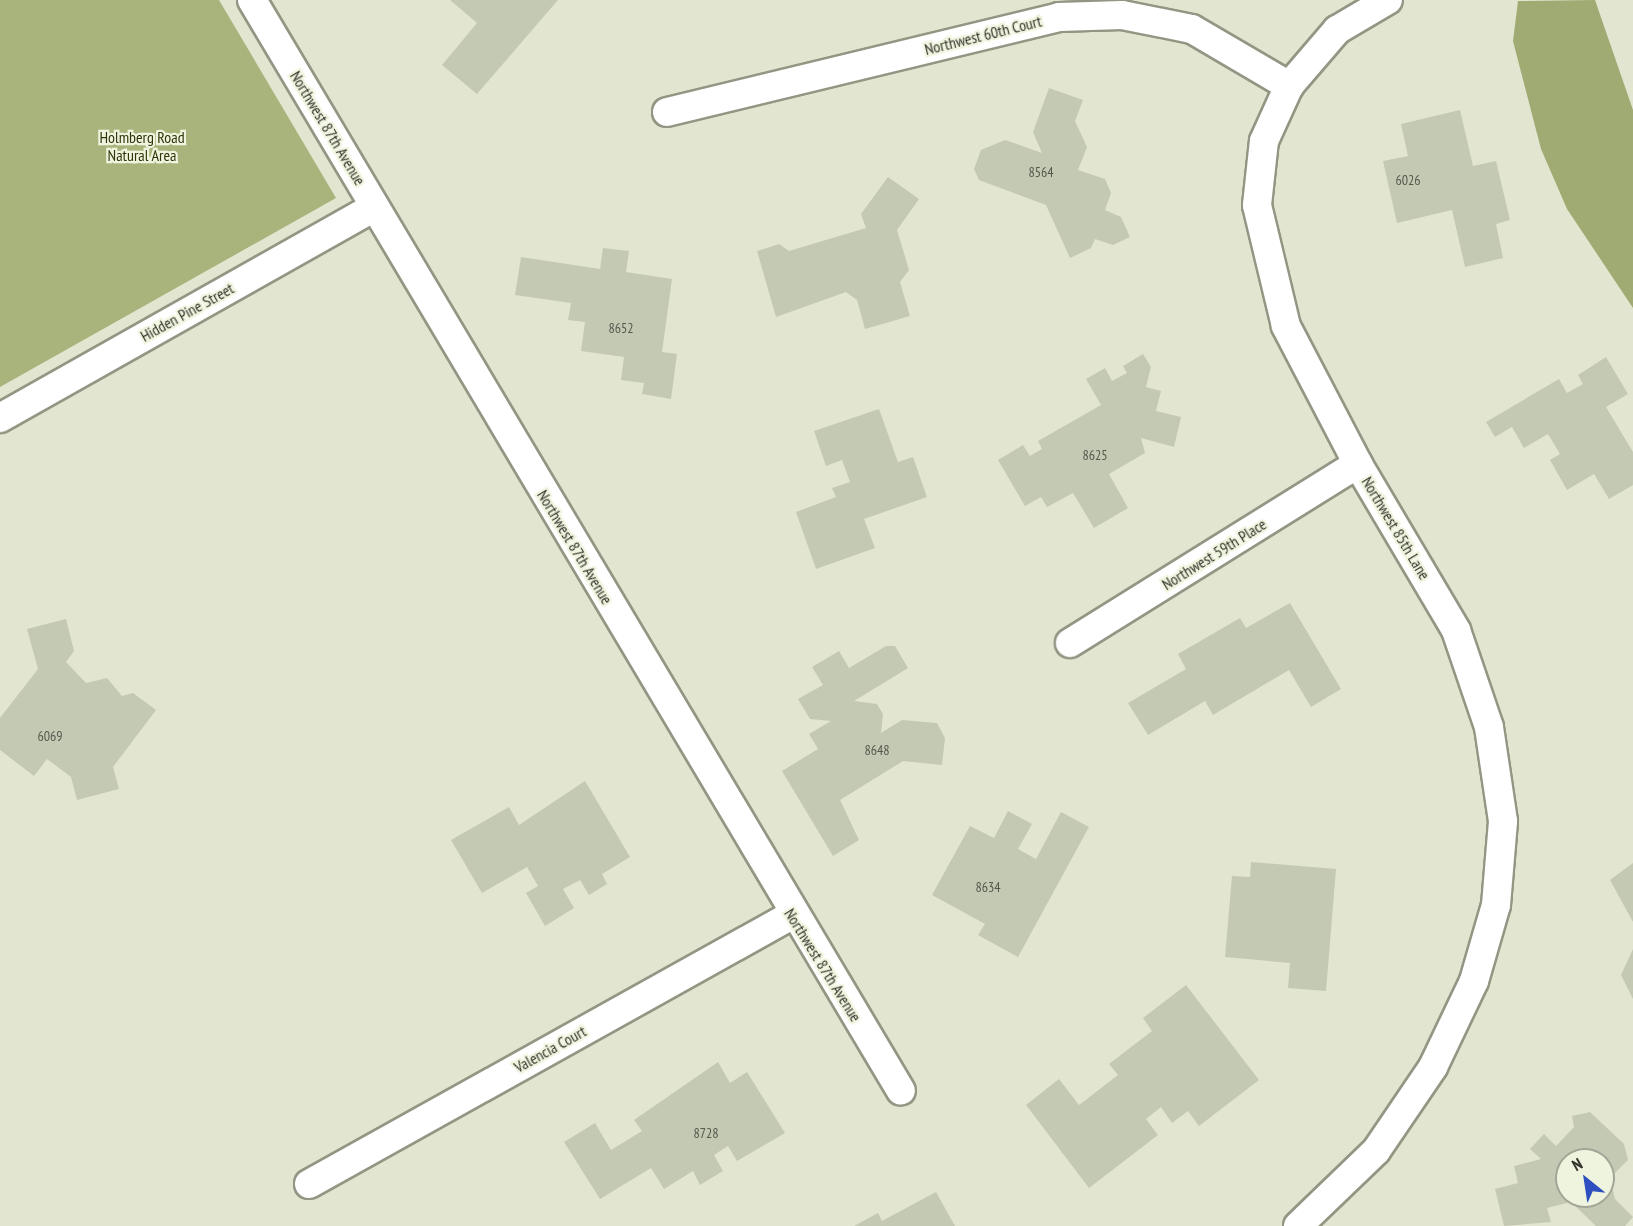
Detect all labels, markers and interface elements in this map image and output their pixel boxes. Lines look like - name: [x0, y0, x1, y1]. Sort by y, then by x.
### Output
- street label: Northwest 60th Court: [922, 11, 1044, 59]
- street label: Northwest 87th Avenue: [286, 67, 370, 189]
- park label: Holmberg Road Natural Area: [99, 127, 185, 165]
- house number: 8564: [1028, 164, 1054, 180]
- house number: 6026: [1395, 172, 1421, 188]
- street label: Hidden Pine Street: [137, 278, 237, 346]
- house number: 8652: [608, 320, 634, 336]
- house number: 8625: [1082, 447, 1108, 463]
- street label: Northwest 85th Lane: [1358, 473, 1434, 583]
- street label: Northwest 87th Avenue: [533, 486, 617, 608]
- street label: Northwest 59th Place: [1158, 514, 1270, 594]
- house number: 6069: [37, 728, 63, 744]
- house number: 8648: [864, 742, 890, 758]
- house number: 8634: [975, 879, 1001, 895]
- street label: Northwest 87th Avenue: [780, 905, 866, 1025]
- street label: Valencia Court: [511, 1021, 589, 1077]
- house number: 8728: [693, 1125, 719, 1141]
- north arrow: [1555, 1148, 1615, 1208]
- text: N: [1568, 1153, 1586, 1175]

